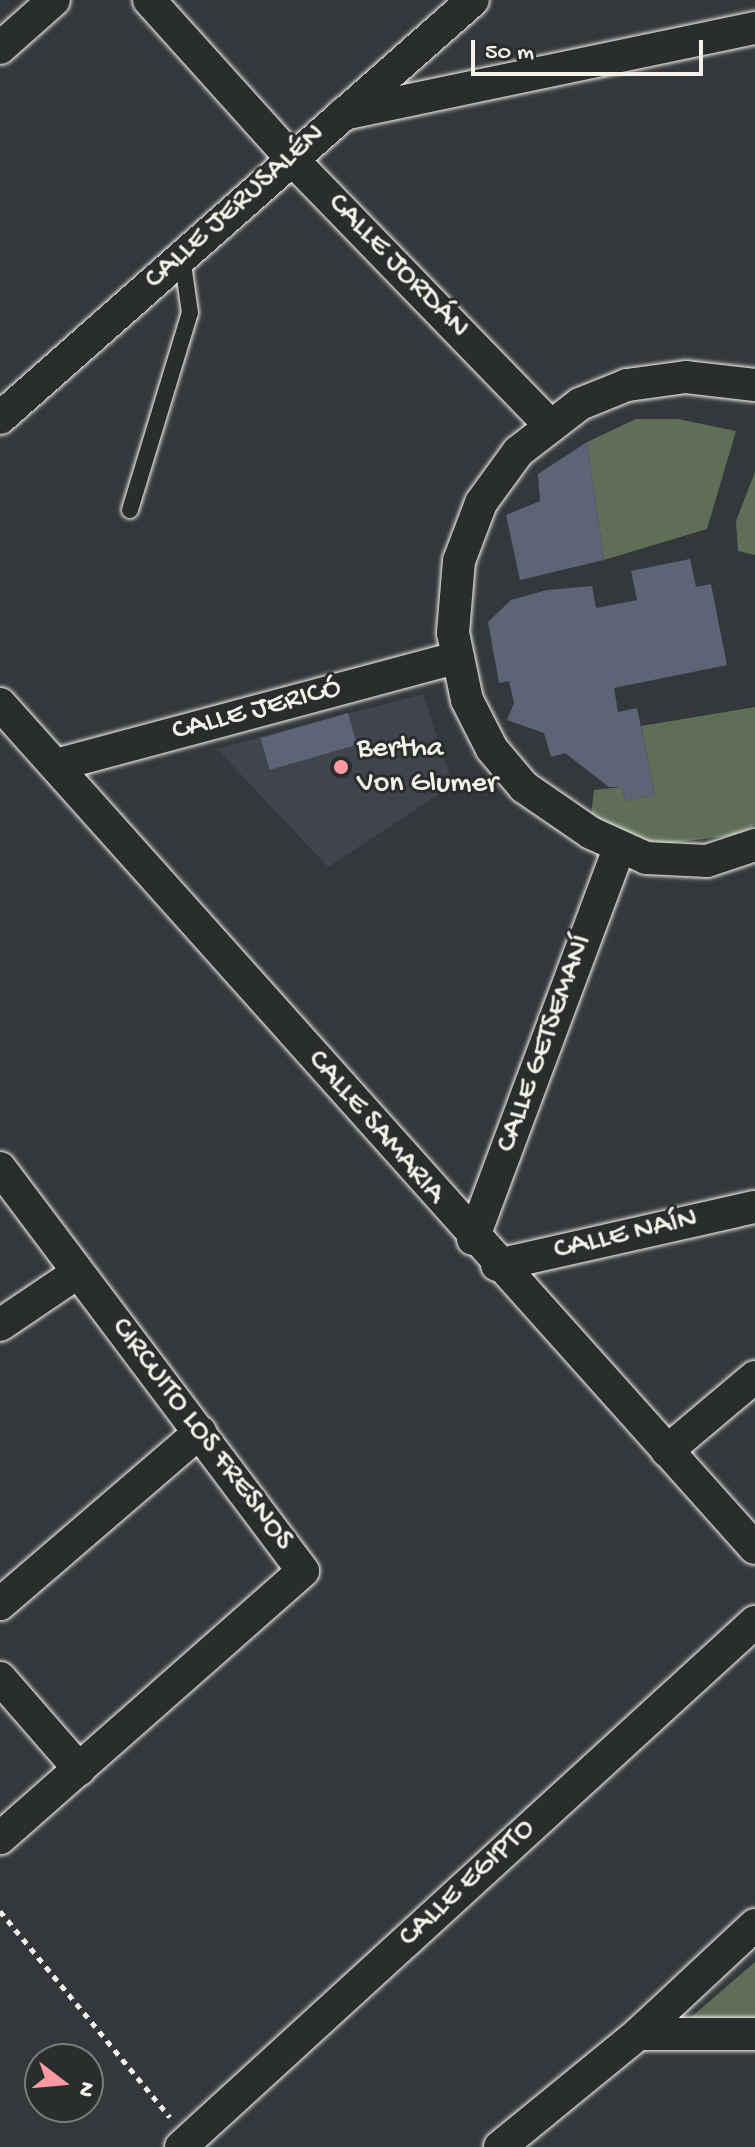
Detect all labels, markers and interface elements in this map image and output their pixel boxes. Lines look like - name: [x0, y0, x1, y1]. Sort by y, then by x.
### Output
- scale bar: [475, 24, 707, 74]
- text: 50 m: [485, 39, 534, 68]
- street label: CALLE JERUSALÉN: [138, 118, 334, 298]
- street label: CALLE JORDÁN: [319, 187, 475, 347]
- street label: CALLE JERICÓ: [169, 671, 345, 751]
- place label: Bertha Von Glumer: [357, 732, 498, 802]
- marker: Bertha Von Glumer: [332, 758, 350, 776]
- street label: CALLE GETSEMANÍ: [490, 930, 602, 1158]
- street label: CALLE SAMARIA: [298, 1044, 452, 1212]
- street label: CALLE NAÍN: [551, 1202, 701, 1270]
- street label: CIRCUITO LOS FRESNOS: [102, 1312, 300, 1558]
- street label: CALLE EGIPTO: [393, 1812, 543, 1956]
- north arrow: [24, 2043, 104, 2123]
- text: N: [71, 2079, 100, 2100]

